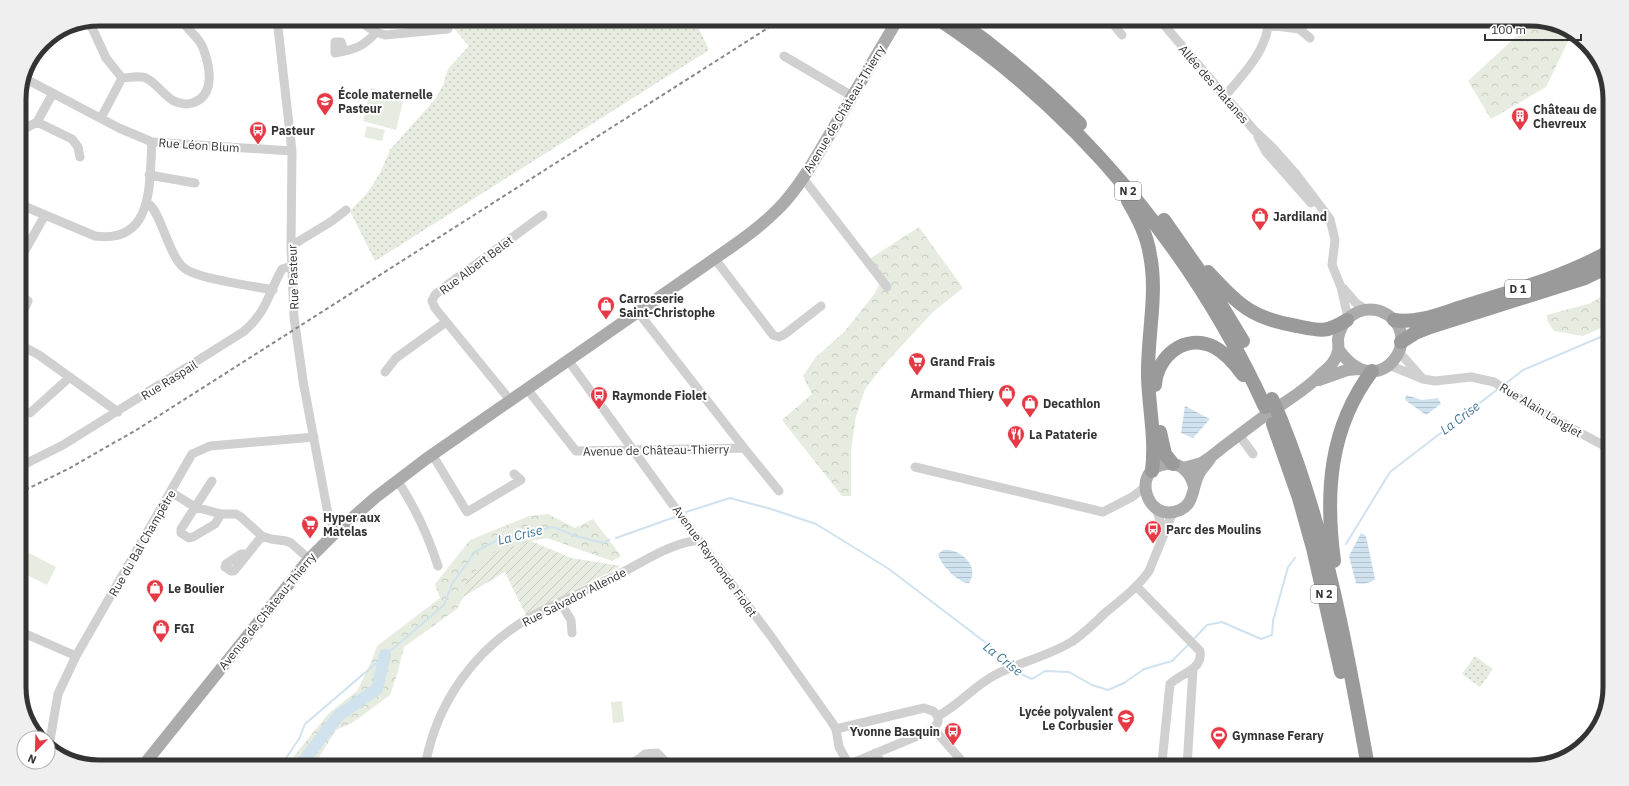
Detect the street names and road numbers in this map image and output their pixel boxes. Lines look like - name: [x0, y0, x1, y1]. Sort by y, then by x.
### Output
- street label: Avenue de Château-Thierry: [800, 42, 888, 176]
- street label: Allée des Platanes: [1176, 42, 1252, 126]
- street label: Rue Léon Blum: [158, 135, 240, 155]
- road number: N 2: [1115, 182, 1141, 200]
- street label: Rue Albert Belet: [436, 232, 516, 298]
- street label: Rue Pasteur: [284, 244, 302, 310]
- road number: D 1: [1505, 280, 1531, 298]
- street label: Rue Raspail: [138, 357, 200, 403]
- street label: Rue Alain Langlet: [1497, 379, 1585, 441]
- street label: Avenue de Château-Thierry: [583, 441, 729, 459]
- street label: Rue du Bal Champêtre: [105, 487, 179, 599]
- street label: Avenue Raymonde Fiolet: [670, 503, 760, 619]
- street label: Avenue de Château-Thierry: [215, 549, 319, 673]
- street label: Rue Salvador Allende: [520, 564, 629, 630]
- road number: N 2: [1311, 585, 1337, 603]

